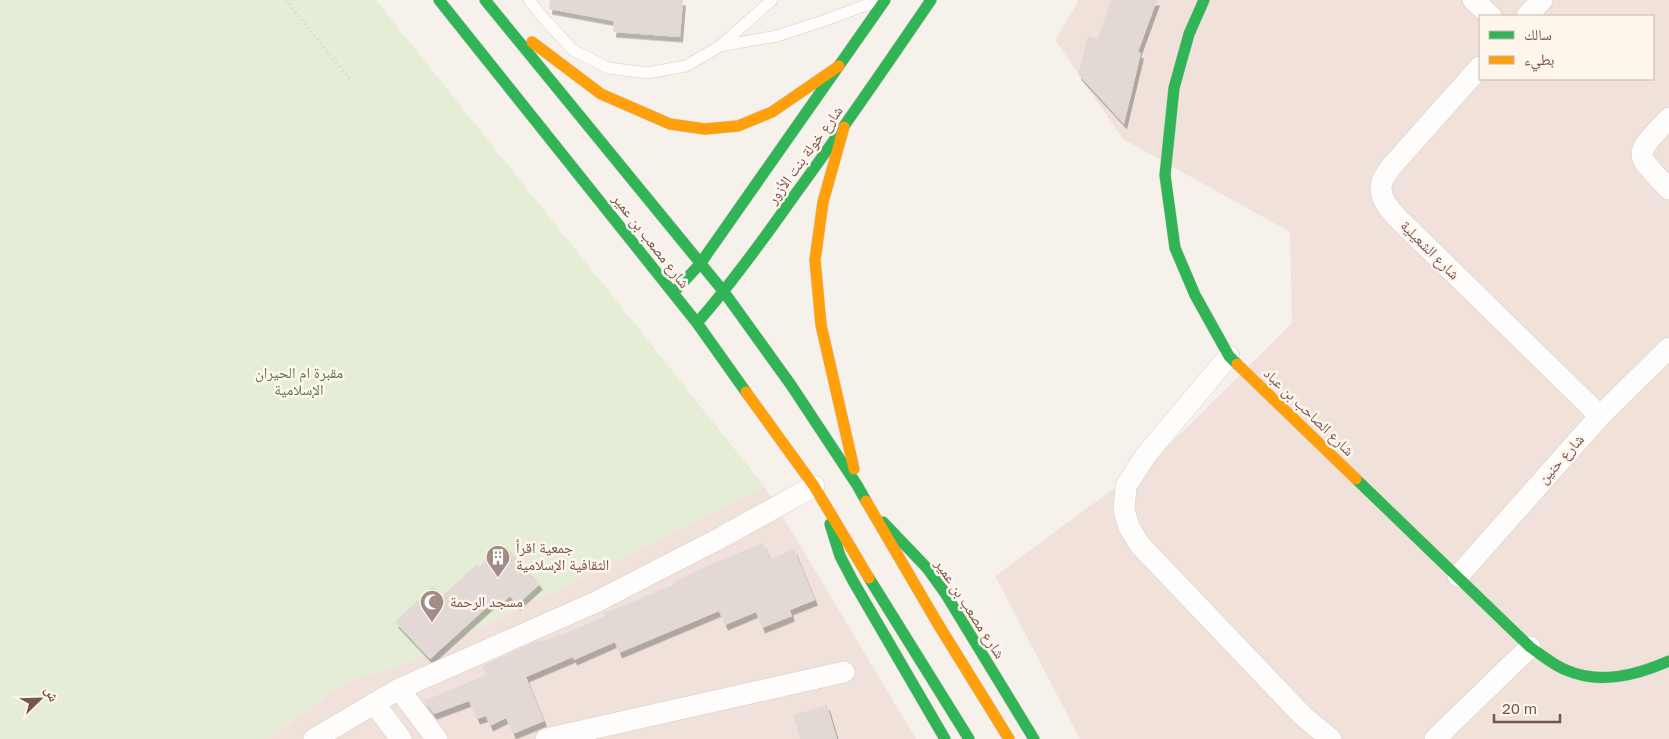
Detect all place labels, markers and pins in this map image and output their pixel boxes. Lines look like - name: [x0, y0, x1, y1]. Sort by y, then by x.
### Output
- place label: جمعية اقرأ الثقافية الإسلامية: [516, 538, 609, 574]
- building icon: جمعية اقرأ الثقافية الإسلامية: [485, 544, 511, 578]
- mosque icon: مسجد الرحمة: [419, 589, 445, 623]
- place label: مسجد الرحمة: [450, 592, 523, 611]

